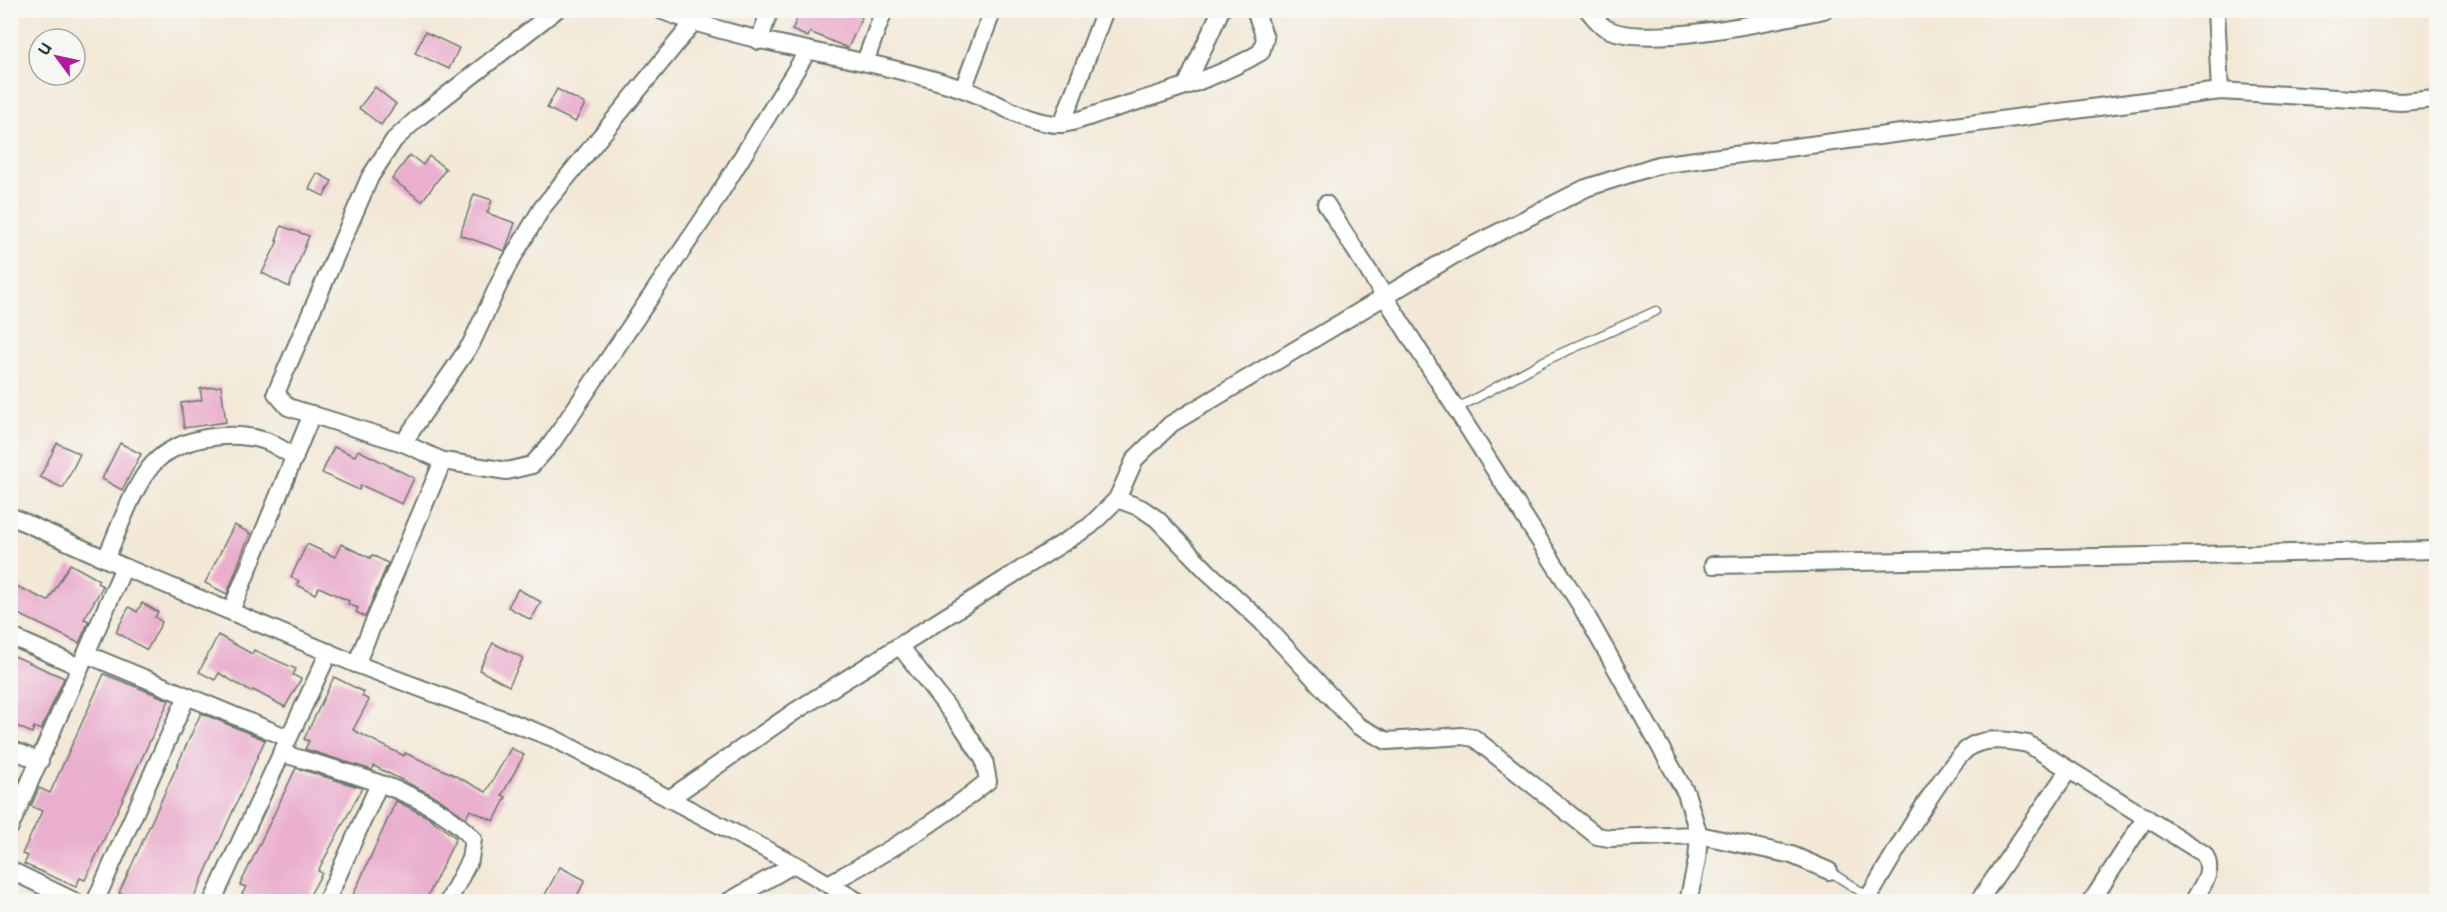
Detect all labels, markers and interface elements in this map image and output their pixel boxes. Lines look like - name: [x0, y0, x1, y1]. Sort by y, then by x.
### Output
- north arrow: [27, 27, 87, 87]
- text: U: [32, 38, 56, 59]

